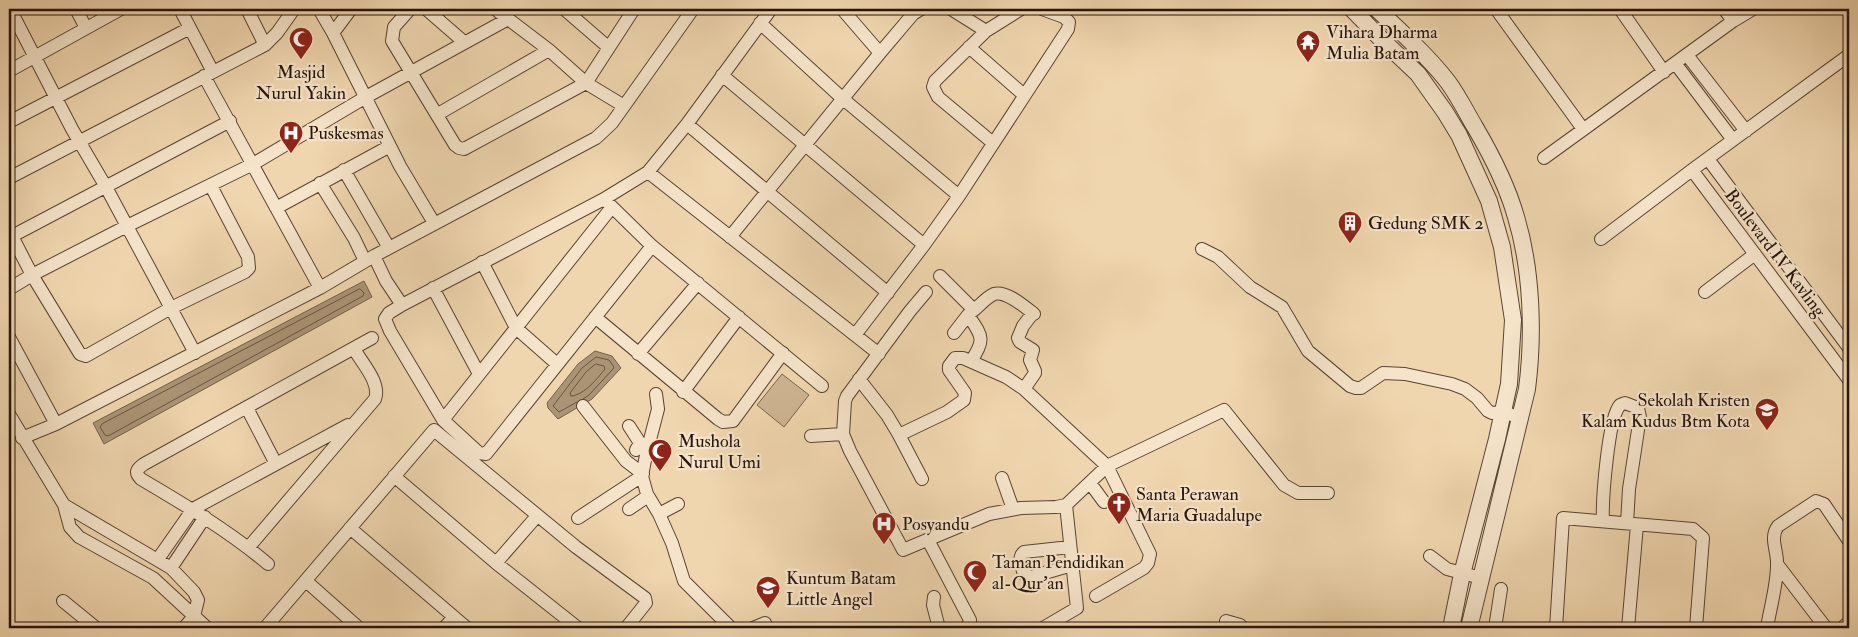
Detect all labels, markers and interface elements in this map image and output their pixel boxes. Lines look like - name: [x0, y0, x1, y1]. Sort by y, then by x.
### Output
- place label: Vihara Dharma Mulia Batam: [1326, 21, 1438, 65]
- mosque icon: Masjid Nurul Yakin: [288, 26, 314, 60]
- temple icon: Vihara Dharma Mulia Batam: [1295, 29, 1321, 63]
- place label: Masjid Nurul Yakin: [256, 61, 346, 105]
- hospital icon: Puskesmas: [278, 120, 304, 154]
- place label: Puskesmas: [308, 122, 384, 145]
- street label: Boulevard IV Kavling: [1719, 184, 1831, 323]
- building icon: Gedung SMK 2: [1337, 210, 1363, 244]
- place label: Gedung SMK 2: [1368, 212, 1484, 235]
- place label: Sekolah Kristen Kalam Kudus Btm Kota: [1581, 389, 1751, 433]
- school or university icon: Sekolah Kristen Kalam Kudus Btm Kota: [1754, 397, 1780, 431]
- place label: Mushola Nurul Umi: [678, 430, 761, 474]
- mosque icon: Mushola Nurul Umi: [647, 438, 673, 472]
- place label: Santa Perawan Maria Guadalupe: [1136, 483, 1262, 527]
- church icon: Santa Perawan Maria Guadalupe: [1106, 491, 1132, 525]
- hospital icon: Posyandu: [871, 511, 897, 545]
- place label: Posyandu: [902, 513, 970, 536]
- place label: Taman Pendidikan al-Qur’an: [992, 551, 1124, 595]
- mosque icon: Taman Pendidikan al-Qur’an: [962, 559, 988, 593]
- place label: Kuntum Batam Little Angel: [786, 567, 896, 611]
- school or university icon: Kuntum Batam Little Angel: [755, 575, 781, 609]

